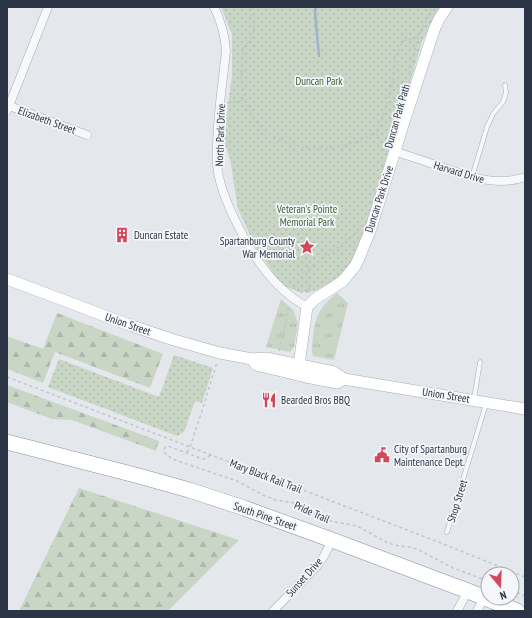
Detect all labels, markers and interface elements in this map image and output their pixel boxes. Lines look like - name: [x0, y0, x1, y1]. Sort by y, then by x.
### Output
- park label: Duncan Park: [295, 74, 343, 88]
- street label: Duncan Park Path: [381, 82, 413, 150]
- street label: Elizabeth Street: [16, 103, 78, 137]
- street label: North Park Drive: [212, 103, 228, 166]
- street label: Harvard Drive: [432, 158, 486, 186]
- street label: Duncan Park Drive: [362, 163, 396, 234]
- park label: Veteran's Pointe Memorial Park: [276, 202, 338, 229]
- building icon: Duncan Estate: [113, 226, 131, 244]
- place label: Duncan Estate: [134, 228, 189, 242]
- place label: Spartanburg County War Memorial: [220, 234, 296, 261]
- place icon: Spartanburg County War Memorial: [298, 238, 316, 256]
- street label: Union Street: [103, 310, 153, 338]
- street label: Union Street: [421, 384, 471, 406]
- restaurant icon: Bearded Bros BBQ: [260, 391, 278, 409]
- place label: Bearded Bros BBQ: [281, 393, 351, 407]
- place label: City of Spartanburg Maintenance Dept.: [394, 442, 467, 469]
- public building icon: City of Spartanburg Maintenance Dept.: [373, 446, 391, 464]
- street label: Mary Black Rail Trail: [228, 456, 304, 496]
- street label: Shop Street: [444, 478, 470, 524]
- street label: Pride Trail: [292, 498, 332, 526]
- street label: South Pine Street: [231, 499, 299, 533]
- street label: Sunset Drive: [283, 554, 326, 599]
- north arrow: [480, 566, 520, 606]
- text: N: [498, 588, 508, 603]

